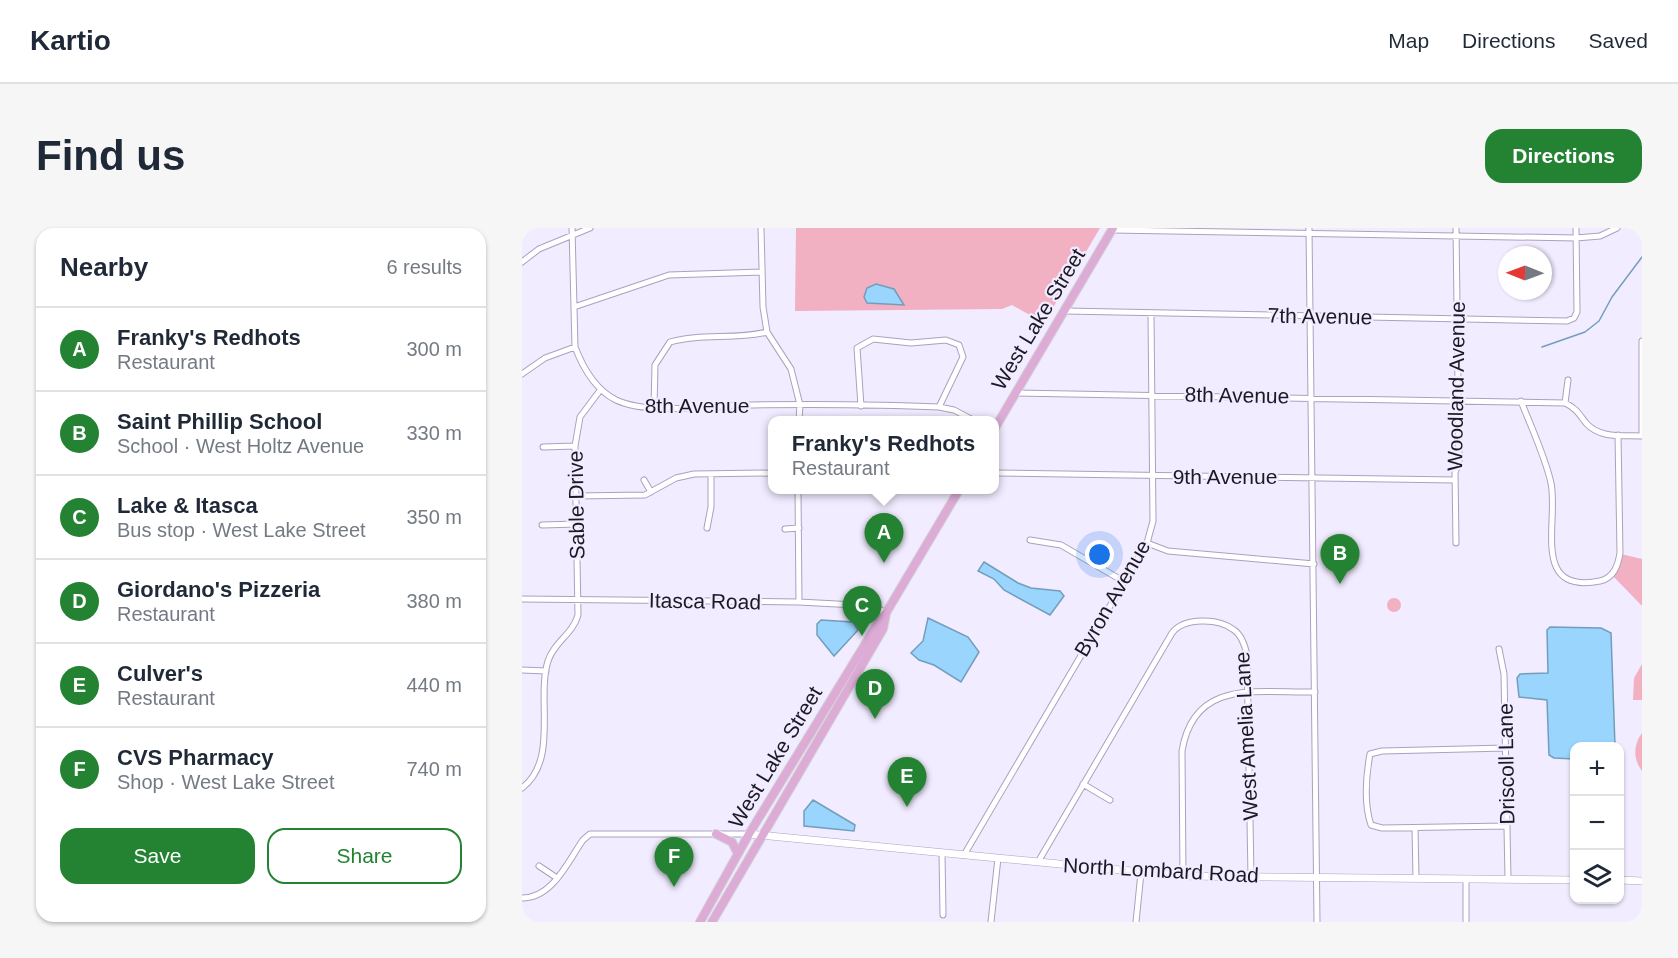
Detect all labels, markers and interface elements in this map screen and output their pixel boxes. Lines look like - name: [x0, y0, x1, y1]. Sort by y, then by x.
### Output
- text: Kartio: [30, 25, 111, 56]
- text: Map: [1388, 29, 1429, 52]
- text: Directions: [1462, 29, 1555, 52]
- text: Saved: [1588, 29, 1648, 52]
- button: Directions: [1485, 129, 1642, 183]
- text: Find us: [36, 132, 185, 179]
- street label: West Lake Street: [987, 244, 1089, 394]
- north arrow: [1498, 246, 1552, 300]
- text: Nearby: [60, 252, 148, 282]
- text: 6 results: [386, 256, 462, 278]
- street label: Woodland Avenue: [1443, 301, 1469, 471]
- street label: 7th Avenue: [1267, 304, 1373, 328]
- text: Franky's Redhots: [117, 325, 301, 350]
- text: A: [72, 338, 87, 360]
- text: 300 m: [406, 338, 462, 360]
- text: Restaurant: [117, 351, 215, 373]
- street label: 8th Avenue: [1184, 383, 1290, 407]
- street label: 8th Avenue: [645, 394, 749, 417]
- text: Saint Phillip School: [117, 409, 322, 434]
- popup: [768, 416, 999, 494]
- text: B: [72, 422, 87, 444]
- text: 330 m: [406, 422, 462, 444]
- text: Franky's Redhots: [792, 431, 975, 456]
- text: School · West Holtz Avenue: [117, 435, 364, 457]
- street label: Sable Drive: [564, 451, 588, 559]
- text: Restaurant: [792, 457, 889, 479]
- street label: 9th Avenue: [1173, 465, 1277, 488]
- text: Lake & Itasca: [117, 493, 258, 518]
- text: C: [72, 506, 87, 528]
- text: 350 m: [406, 506, 462, 528]
- pin: A: [864, 514, 904, 563]
- text: Bus stop · West Lake Street: [117, 519, 366, 541]
- pin: B: [1320, 534, 1360, 584]
- street label: Byron Avenue: [1069, 536, 1155, 660]
- your location: [1085, 540, 1114, 569]
- text: Giordano's Pizzeria: [117, 577, 320, 602]
- pin: C: [842, 586, 882, 636]
- street label: Itasca Road: [649, 589, 761, 613]
- text: D: [72, 590, 87, 612]
- text: 380 m: [406, 590, 462, 612]
- text: Restaurant: [117, 603, 215, 625]
- street label: West Amelia Lane: [1230, 651, 1262, 821]
- text: Culver's: [117, 661, 203, 686]
- pin: D: [856, 670, 894, 719]
- text: E: [73, 674, 86, 696]
- text: 440 m: [406, 674, 462, 696]
- street label: West Lake Street: [724, 682, 826, 832]
- text: Restaurant: [117, 687, 215, 709]
- street label: Driscoll Lane: [1493, 703, 1519, 825]
- map controls: [1570, 742, 1624, 904]
- button: +: [1570, 742, 1624, 796]
- text: CVS Pharmacy: [117, 745, 274, 770]
- text: F: [73, 758, 86, 780]
- text: 740 m: [406, 758, 462, 780]
- pin: E: [888, 758, 926, 807]
- text: Shop · West Lake Street: [117, 771, 335, 793]
- button: −: [1570, 796, 1624, 850]
- button: Save: [60, 828, 255, 884]
- button: Share: [267, 828, 462, 884]
- pin: F: [654, 838, 694, 887]
- button: layers: [1570, 850, 1624, 904]
- street label: North Lombard Road: [1062, 853, 1260, 887]

